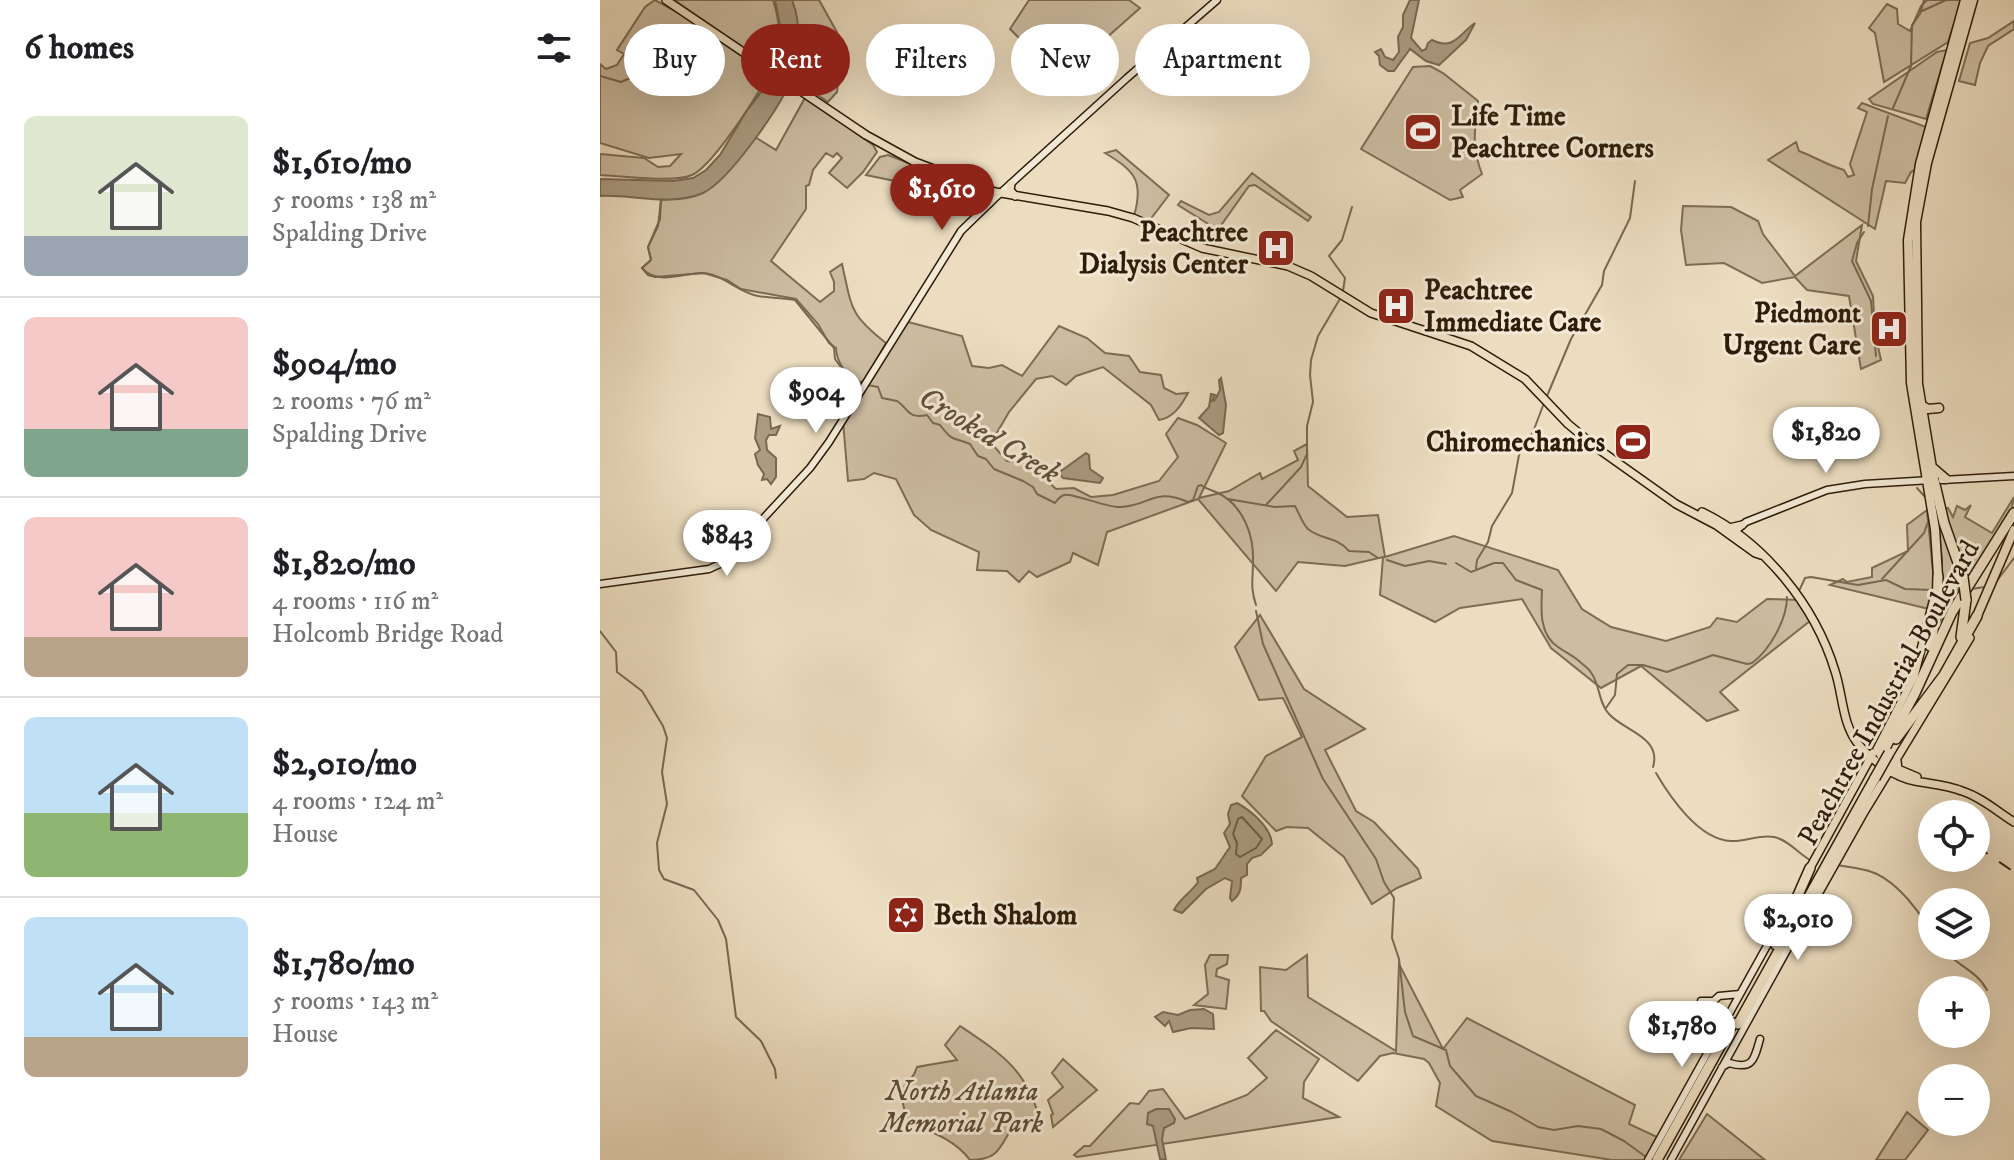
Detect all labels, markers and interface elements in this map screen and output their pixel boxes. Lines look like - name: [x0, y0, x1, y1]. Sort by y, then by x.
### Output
- chip: Buy: [624, 24, 725, 96]
- chip: Rent: [741, 24, 850, 96]
- chip: Filters: [866, 24, 995, 96]
- chip: New: [1011, 24, 1119, 96]
- chip: Apartment: [1135, 24, 1310, 96]
- icon: filters: [532, 26, 576, 70]
- text: 6 homes: [24, 27, 134, 69]
- place label: Life Time Peachtree Corners: [1451, 99, 1655, 166]
- sports icon: Life Time Peachtree Corners: [1402, 111, 1444, 153]
- text: $1,610/mo: [272, 142, 412, 184]
- icon: home: [88, 148, 184, 244]
- pin: $1,610: [877, 164, 1007, 232]
- text: $1,610: [908, 173, 976, 206]
- text: 5 rooms · 138 m²: [272, 184, 436, 217]
- place label: Peachtree Dialysis Center: [1079, 215, 1249, 282]
- text: Spalding Drive: [272, 217, 427, 250]
- hospital icon: Peachtree Dialysis Center: [1255, 227, 1297, 269]
- place label: Peachtree Immediate Care: [1424, 273, 1602, 340]
- hospital icon: Peachtree Immediate Care: [1375, 285, 1417, 327]
- place label: Piedmont Urgent Care: [1723, 296, 1861, 363]
- hospital icon: Piedmont Urgent Care: [1868, 308, 1910, 350]
- text: $904/mo: [272, 343, 397, 385]
- icon: home: [88, 349, 184, 445]
- pin: $904: [769, 367, 863, 435]
- text: $904: [788, 376, 844, 409]
- water label: Crooked Creek: [912, 379, 1067, 493]
- text: 2 rooms · 76 m²: [272, 385, 431, 418]
- pin: $1,820: [1761, 407, 1891, 475]
- text: $1,820: [1791, 416, 1861, 449]
- text: Spalding Drive: [272, 418, 427, 451]
- sports icon: Chiromechanics: [1612, 421, 1654, 463]
- place label: Chiromechanics: [1426, 425, 1606, 460]
- pin: $843: [680, 510, 774, 578]
- text: $843: [701, 519, 753, 552]
- street label: Peachtree Industrial Boulevard: [1790, 534, 1988, 852]
- text: $1,820/mo: [272, 543, 415, 585]
- icon: home: [88, 549, 184, 645]
- text: 4 rooms · 116 m²: [272, 585, 438, 618]
- text: Holcomb Bridge Road: [272, 618, 503, 651]
- text: $2,010/mo: [272, 743, 417, 785]
- icon: home: [88, 749, 184, 845]
- text: 4 rooms · 124 m²: [272, 785, 443, 818]
- map controls: [1918, 800, 1990, 1136]
- button: locate: [1918, 800, 1990, 872]
- text: House: [272, 818, 338, 851]
- button: layers: [1918, 888, 1990, 960]
- synagogue icon: Beth Shalom: [885, 894, 927, 936]
- pin: $2,010: [1733, 894, 1863, 962]
- place label: Beth Shalom: [934, 898, 1077, 933]
- text: $2,010: [1762, 903, 1834, 936]
- text: $1,780/mo: [272, 943, 415, 985]
- icon: home: [88, 949, 184, 1045]
- button: +: [1918, 976, 1990, 1048]
- text: 5 rooms · 143 m²: [272, 985, 438, 1018]
- pin: $1,780: [1617, 1001, 1747, 1069]
- text: $1,780: [1647, 1010, 1717, 1043]
- text: House: [272, 1018, 338, 1051]
- button: −: [1918, 1064, 1990, 1136]
- park label: North Atlanta Memorial Park: [879, 1074, 1044, 1141]

